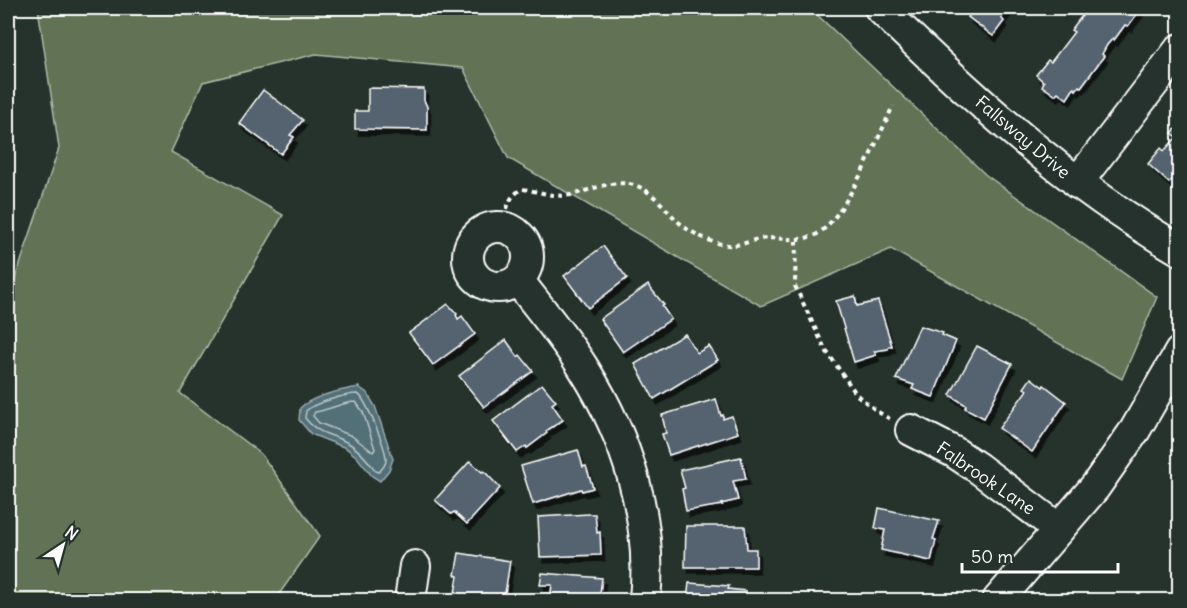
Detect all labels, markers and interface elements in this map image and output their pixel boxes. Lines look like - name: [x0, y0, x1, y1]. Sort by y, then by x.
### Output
- street label: Fallsway Drive: [971, 90, 1075, 184]
- street label: Falbrook Lane: [932, 436, 1040, 520]
- north arrow: [33, 515, 93, 575]
- text: N: [61, 522, 82, 544]
- scale bar: [962, 536, 1118, 574]
- text: 50 m: [971, 545, 1013, 568]

